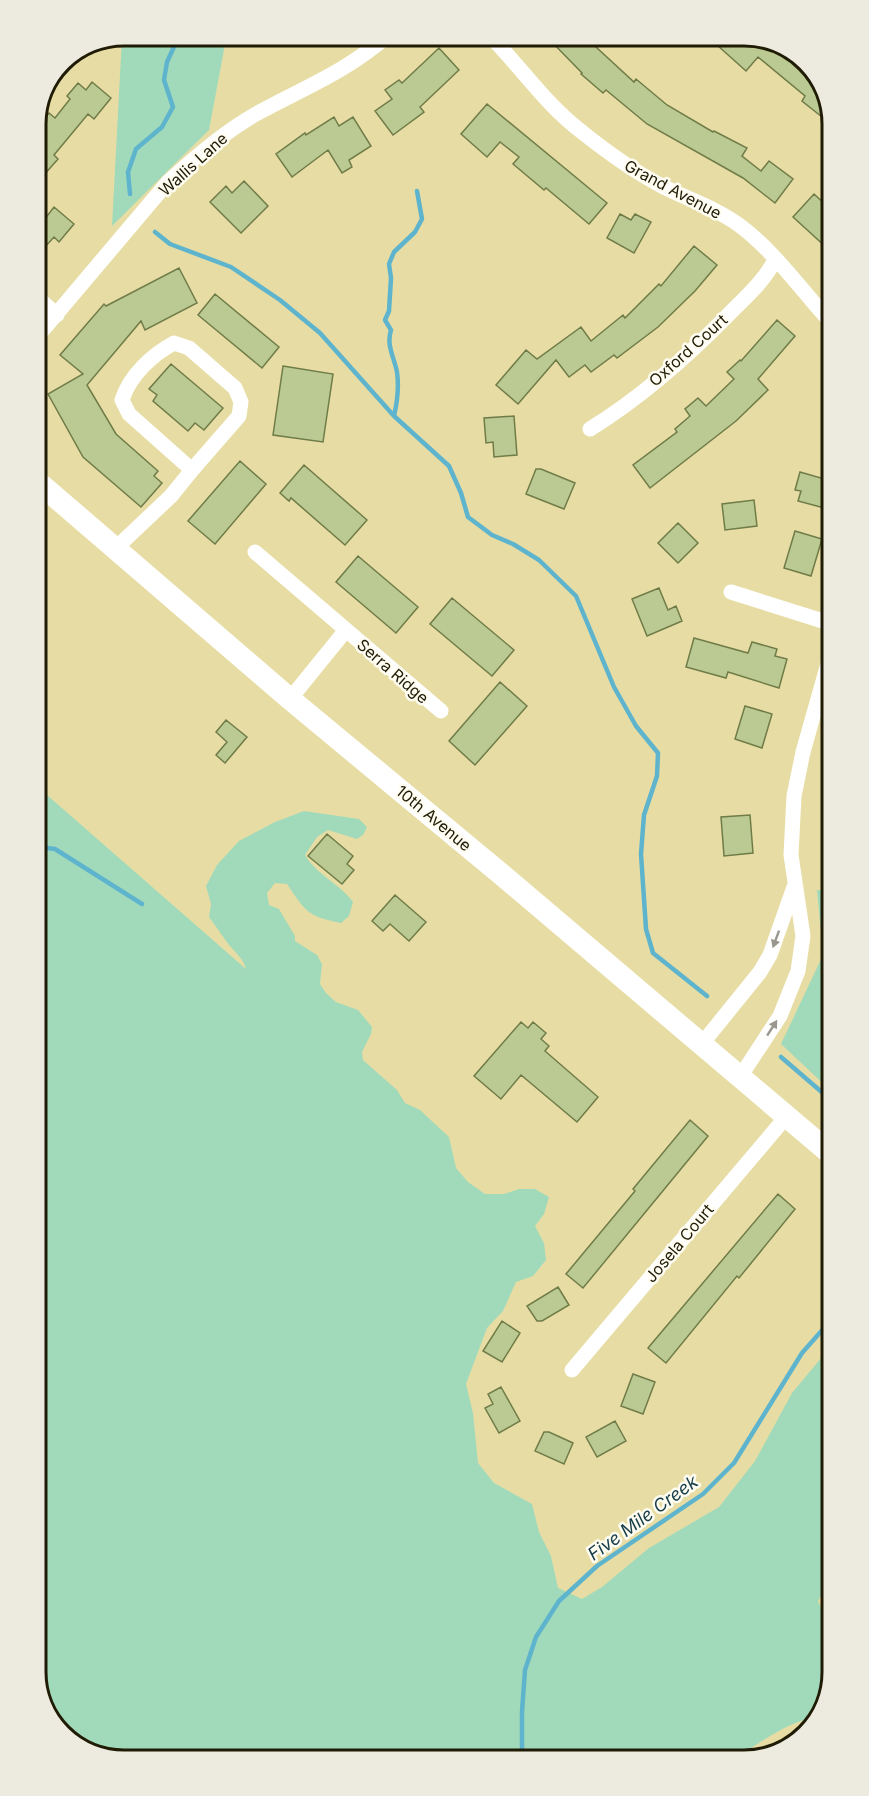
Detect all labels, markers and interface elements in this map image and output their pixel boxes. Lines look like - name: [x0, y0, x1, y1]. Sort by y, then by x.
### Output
- street label: Wallis Lane: [155, 128, 231, 200]
- street label: Grand Avenue: [621, 155, 725, 223]
- street label: Oxford Court: [645, 310, 731, 390]
- street label: Serra Ridge: [353, 634, 433, 708]
- street label: 10th Avenue: [392, 781, 476, 855]
- one-way arrow: [770, 930, 780, 948]
- one-way arrow: [766, 1020, 777, 1036]
- street label: Josela Court: [640, 1200, 718, 1286]
- water label: Five Mile Creek: [584, 1470, 703, 1565]

